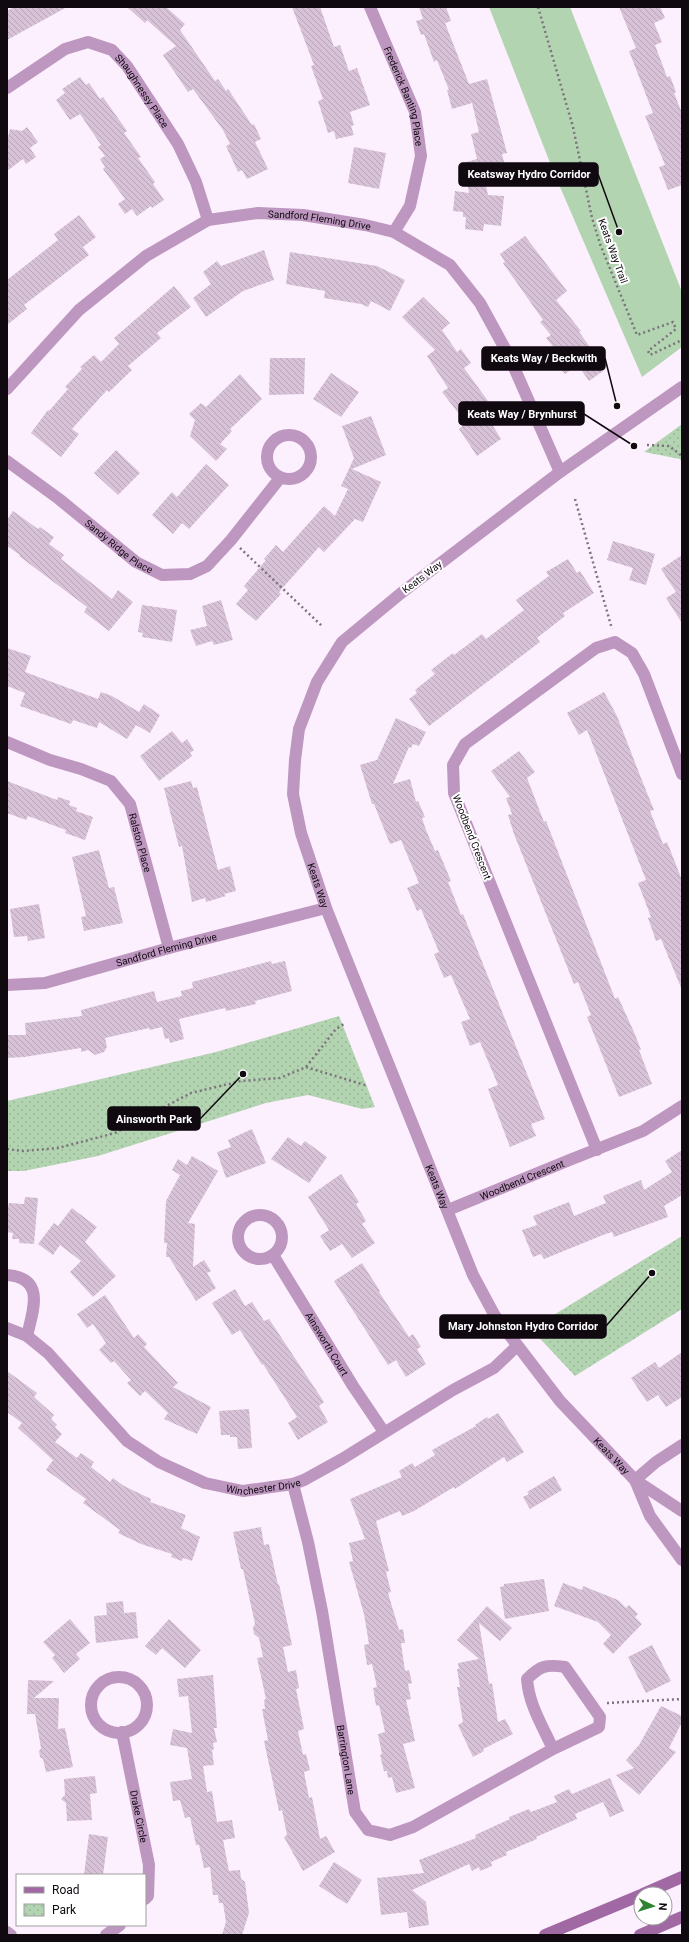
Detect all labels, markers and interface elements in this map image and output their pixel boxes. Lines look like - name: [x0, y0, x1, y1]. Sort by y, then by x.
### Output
- street label: Frederick Banting Place: [382, 45, 425, 147]
- street label: Shaughnessy Place: [113, 52, 171, 129]
- callout: Keatsway Hydro Corridor: [459, 163, 598, 186]
- text: Keatsway Hydro Corridor: [467, 168, 591, 181]
- street label: Sandford Fleming Drive: [268, 208, 372, 232]
- street label: Keats Way Trail: [596, 217, 630, 285]
- callout: Keats Way / Beckwith: [482, 347, 605, 370]
- text: Keats Way / Beckwith: [491, 352, 597, 365]
- callout: Keats Way / Brynhurst: [459, 402, 584, 425]
- text: Keats Way / Brynhurst: [467, 408, 577, 421]
- street label: Sandy Ridge Place: [83, 517, 155, 575]
- street label: Keats Way: [400, 558, 444, 595]
- street label: Woodbend Crescent: [451, 793, 493, 881]
- street label: Ralston Place: [127, 812, 154, 873]
- street label: Keats Way: [306, 861, 331, 909]
- street label: Sandford Fleming Drive: [115, 931, 218, 968]
- callout: Ainsworth Park: [108, 1107, 200, 1130]
- text: Ainsworth Park: [116, 1113, 192, 1126]
- street label: Woodbend Crescent: [478, 1157, 566, 1202]
- street label: Keats Way: [424, 1163, 451, 1211]
- street label: Ainsworth Court: [304, 1310, 351, 1378]
- callout: Mary Johnston Hydro Corridor: [440, 1315, 606, 1338]
- text: Mary Johnston Hydro Corridor: [448, 1320, 598, 1333]
- street label: Keats Way: [592, 1435, 632, 1476]
- street label: Winchester Drive: [225, 1476, 302, 1496]
- street label: Barrington Lane: [335, 1724, 358, 1795]
- street label: Drake Circle: [128, 1789, 150, 1843]
- legend: [16, 1874, 146, 1926]
- text: Road: [52, 1883, 80, 1897]
- north arrow: [633, 1886, 673, 1926]
- text: N: [656, 1902, 669, 1911]
- text: Park: [52, 1903, 77, 1917]

